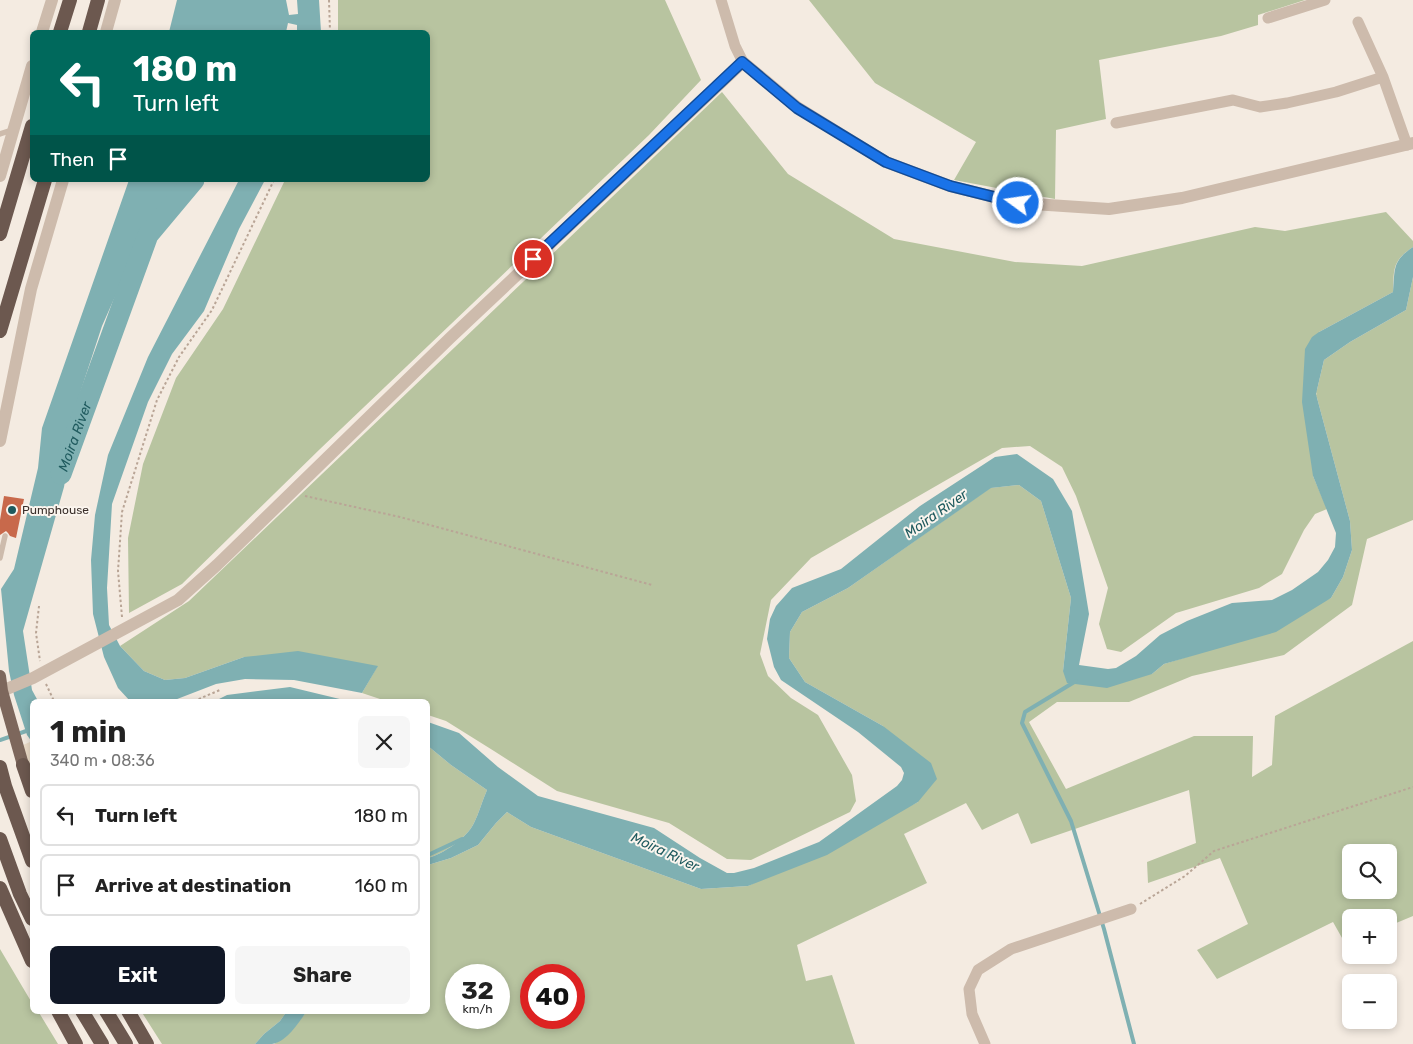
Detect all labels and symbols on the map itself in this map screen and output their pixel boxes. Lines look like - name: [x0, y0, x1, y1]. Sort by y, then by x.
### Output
- position arrow: [991, 176, 1043, 228]
- pin: [512, 238, 554, 280]
- water label: Moira River: [54, 399, 95, 474]
- water label: Moira River: [901, 486, 971, 542]
- place label: Pumphouse: [22, 503, 89, 517]
- marker: Pumphouse: [6, 504, 18, 516]
- water label: Moira River: [628, 829, 702, 875]
- speed limit sign: 40: [520, 964, 585, 1029]

